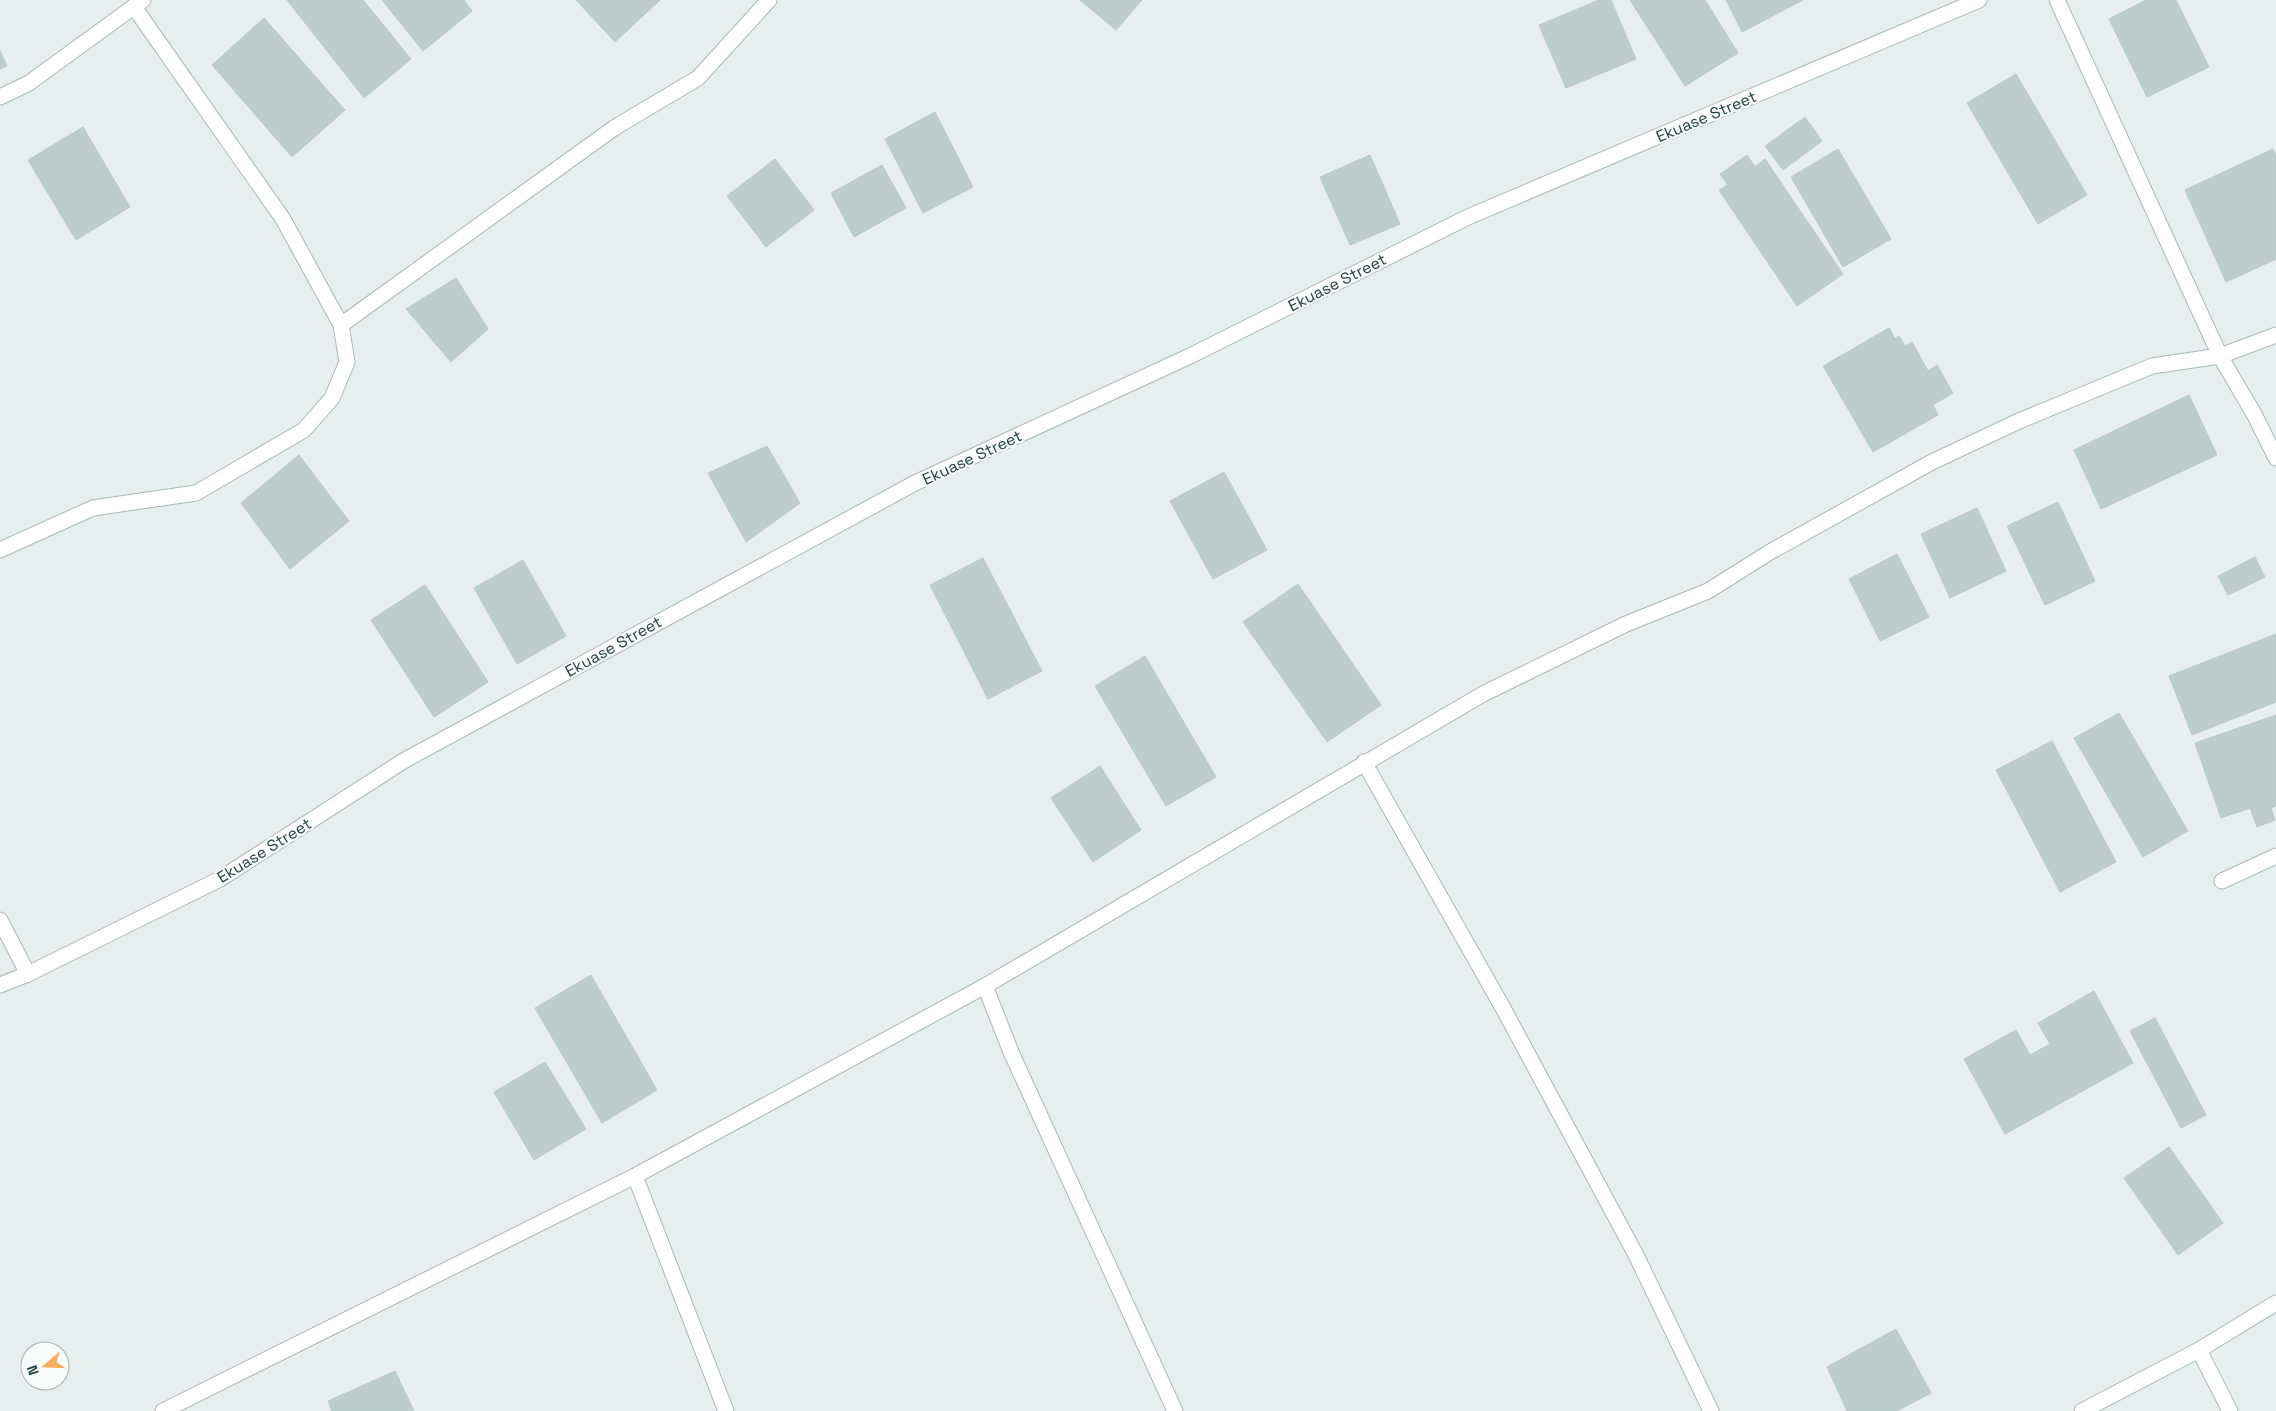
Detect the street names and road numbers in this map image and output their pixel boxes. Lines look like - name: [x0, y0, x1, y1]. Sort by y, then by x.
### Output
- street label: Ekuase Street: [1653, 86, 1760, 147]
- street label: Ekuase Street: [1285, 249, 1390, 316]
- street label: Ekuase Street: [919, 425, 1025, 490]
- street label: Ekuase Street: [561, 611, 665, 682]
- street label: Ekuase Street: [213, 813, 315, 888]

